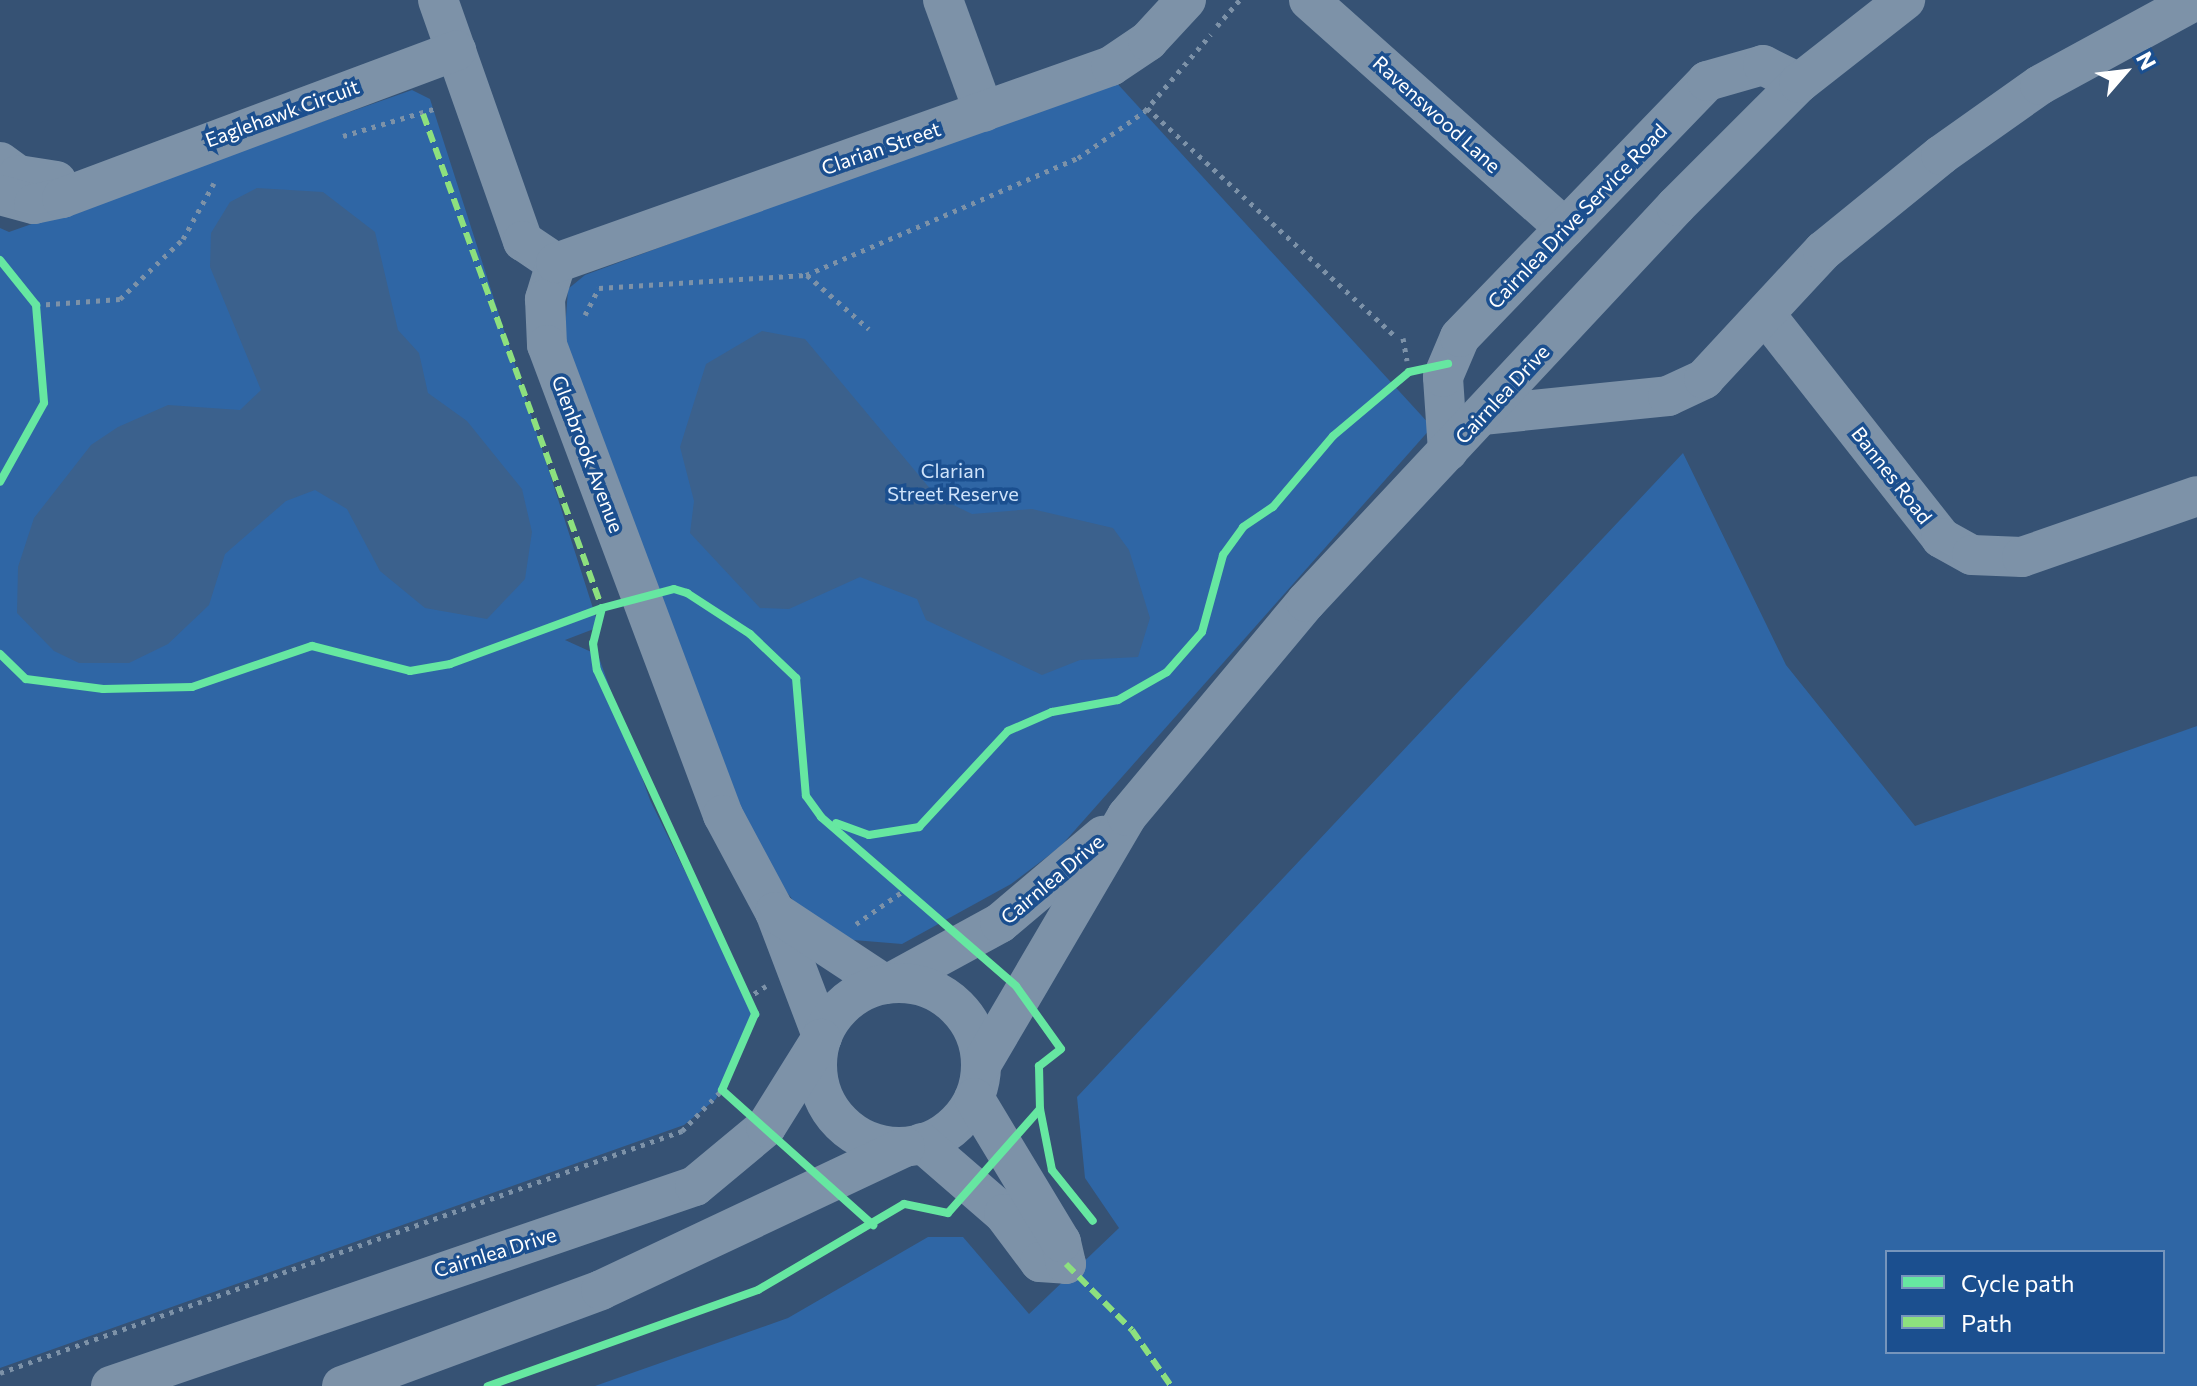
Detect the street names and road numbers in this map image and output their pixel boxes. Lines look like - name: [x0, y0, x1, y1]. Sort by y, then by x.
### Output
- street label: Ravenswood Lane: [1368, 50, 1506, 178]
- street label: Eaglehawk Circuit: [202, 74, 362, 152]
- street label: Clarian Street: [818, 116, 944, 180]
- street label: Cairnlea Drive Service Road: [1482, 119, 1672, 313]
- street label: Cairnlea Drive: [1450, 339, 1554, 449]
- street label: Glenbrook Avenue: [547, 372, 629, 536]
- street label: Bannes Road: [1847, 422, 1937, 528]
- street label: Cairnlea Drive: [996, 829, 1108, 929]
- street label: Cairnlea Drive: [431, 1222, 559, 1282]

